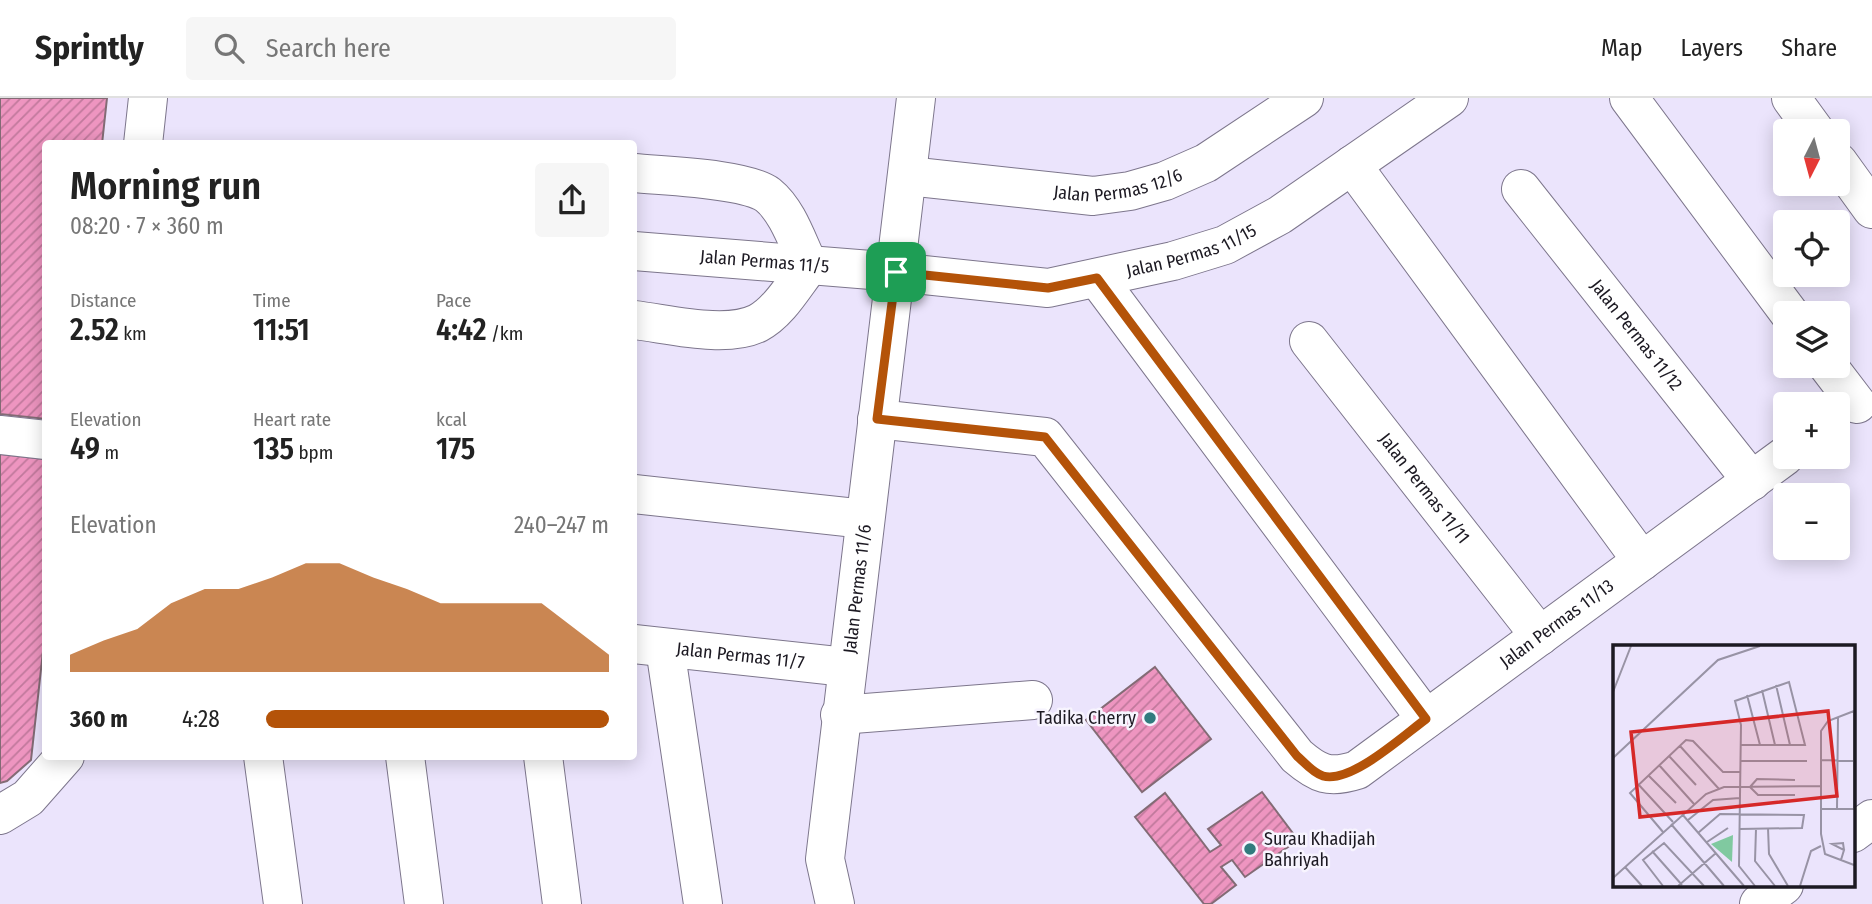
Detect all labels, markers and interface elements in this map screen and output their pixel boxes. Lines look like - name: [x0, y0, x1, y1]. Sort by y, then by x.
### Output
- search box: [186, 17, 676, 80]
- text: Sprintly: [35, 28, 144, 68]
- icon: search: [210, 29, 248, 67]
- text: Search here: [266, 33, 391, 64]
- text: Map: [1601, 34, 1643, 62]
- text: Layers: [1681, 34, 1743, 62]
- text: Share: [1781, 34, 1837, 62]
- north arrow: [1773, 119, 1850, 196]
- map controls: [1773, 119, 1850, 560]
- text: Morning run: [70, 163, 261, 209]
- button: share: [535, 163, 609, 237]
- street label: Jalan Permas 12/6: [1052, 164, 1186, 207]
- button: locate: [1773, 210, 1850, 287]
- text: 08:20 · 7 × 360 m: [70, 212, 224, 240]
- street label: Jalan Permas 11/15: [1124, 219, 1260, 282]
- pin: [866, 242, 926, 302]
- street label: Jalan Permas 11/5: [699, 245, 830, 278]
- icon: arrive: [877, 253, 915, 291]
- street label: Jalan Permas 11/12: [1586, 275, 1687, 395]
- text: Distance: [70, 289, 137, 312]
- text: Time: [253, 289, 291, 312]
- text: Pace: [436, 289, 471, 312]
- button: layers: [1773, 301, 1850, 378]
- text: 2.52: [70, 312, 119, 348]
- text: 11:51: [253, 312, 310, 348]
- text: 4:42: [436, 312, 487, 348]
- text: km: [119, 322, 147, 345]
- text: /km: [487, 322, 523, 345]
- button: +: [1773, 392, 1850, 469]
- text: Elevation: [70, 408, 142, 431]
- text: Heart rate: [253, 408, 331, 431]
- text: kcal: [436, 408, 467, 431]
- street label: Jalan Permas 11/11: [1374, 429, 1474, 548]
- text: 49: [70, 431, 100, 467]
- text: 135: [253, 431, 294, 467]
- text: 175: [436, 431, 475, 467]
- text: m: [100, 441, 119, 464]
- text: bpm: [294, 441, 333, 464]
- button: −: [1773, 483, 1850, 560]
- text: Elevation: [70, 511, 157, 539]
- text: 240–247 m: [514, 511, 609, 539]
- street label: Jalan Permas 11/6: [839, 523, 876, 655]
- street label: Jalan Permas 11/13: [1496, 574, 1618, 672]
- street label: Jalan Permas 11/7: [675, 638, 806, 673]
- inset map: [1613, 645, 1854, 886]
- text: 360 m: [70, 705, 128, 733]
- text: 4:28: [182, 705, 220, 733]
- place label: Tadika Cherry: [1036, 707, 1136, 729]
- marker: Tadika Cherry: [1142, 710, 1158, 726]
- place label: Surau Khadijah Bahriyah: [1264, 828, 1375, 871]
- marker: Surau Khadijah Bahriyah: [1242, 841, 1258, 857]

